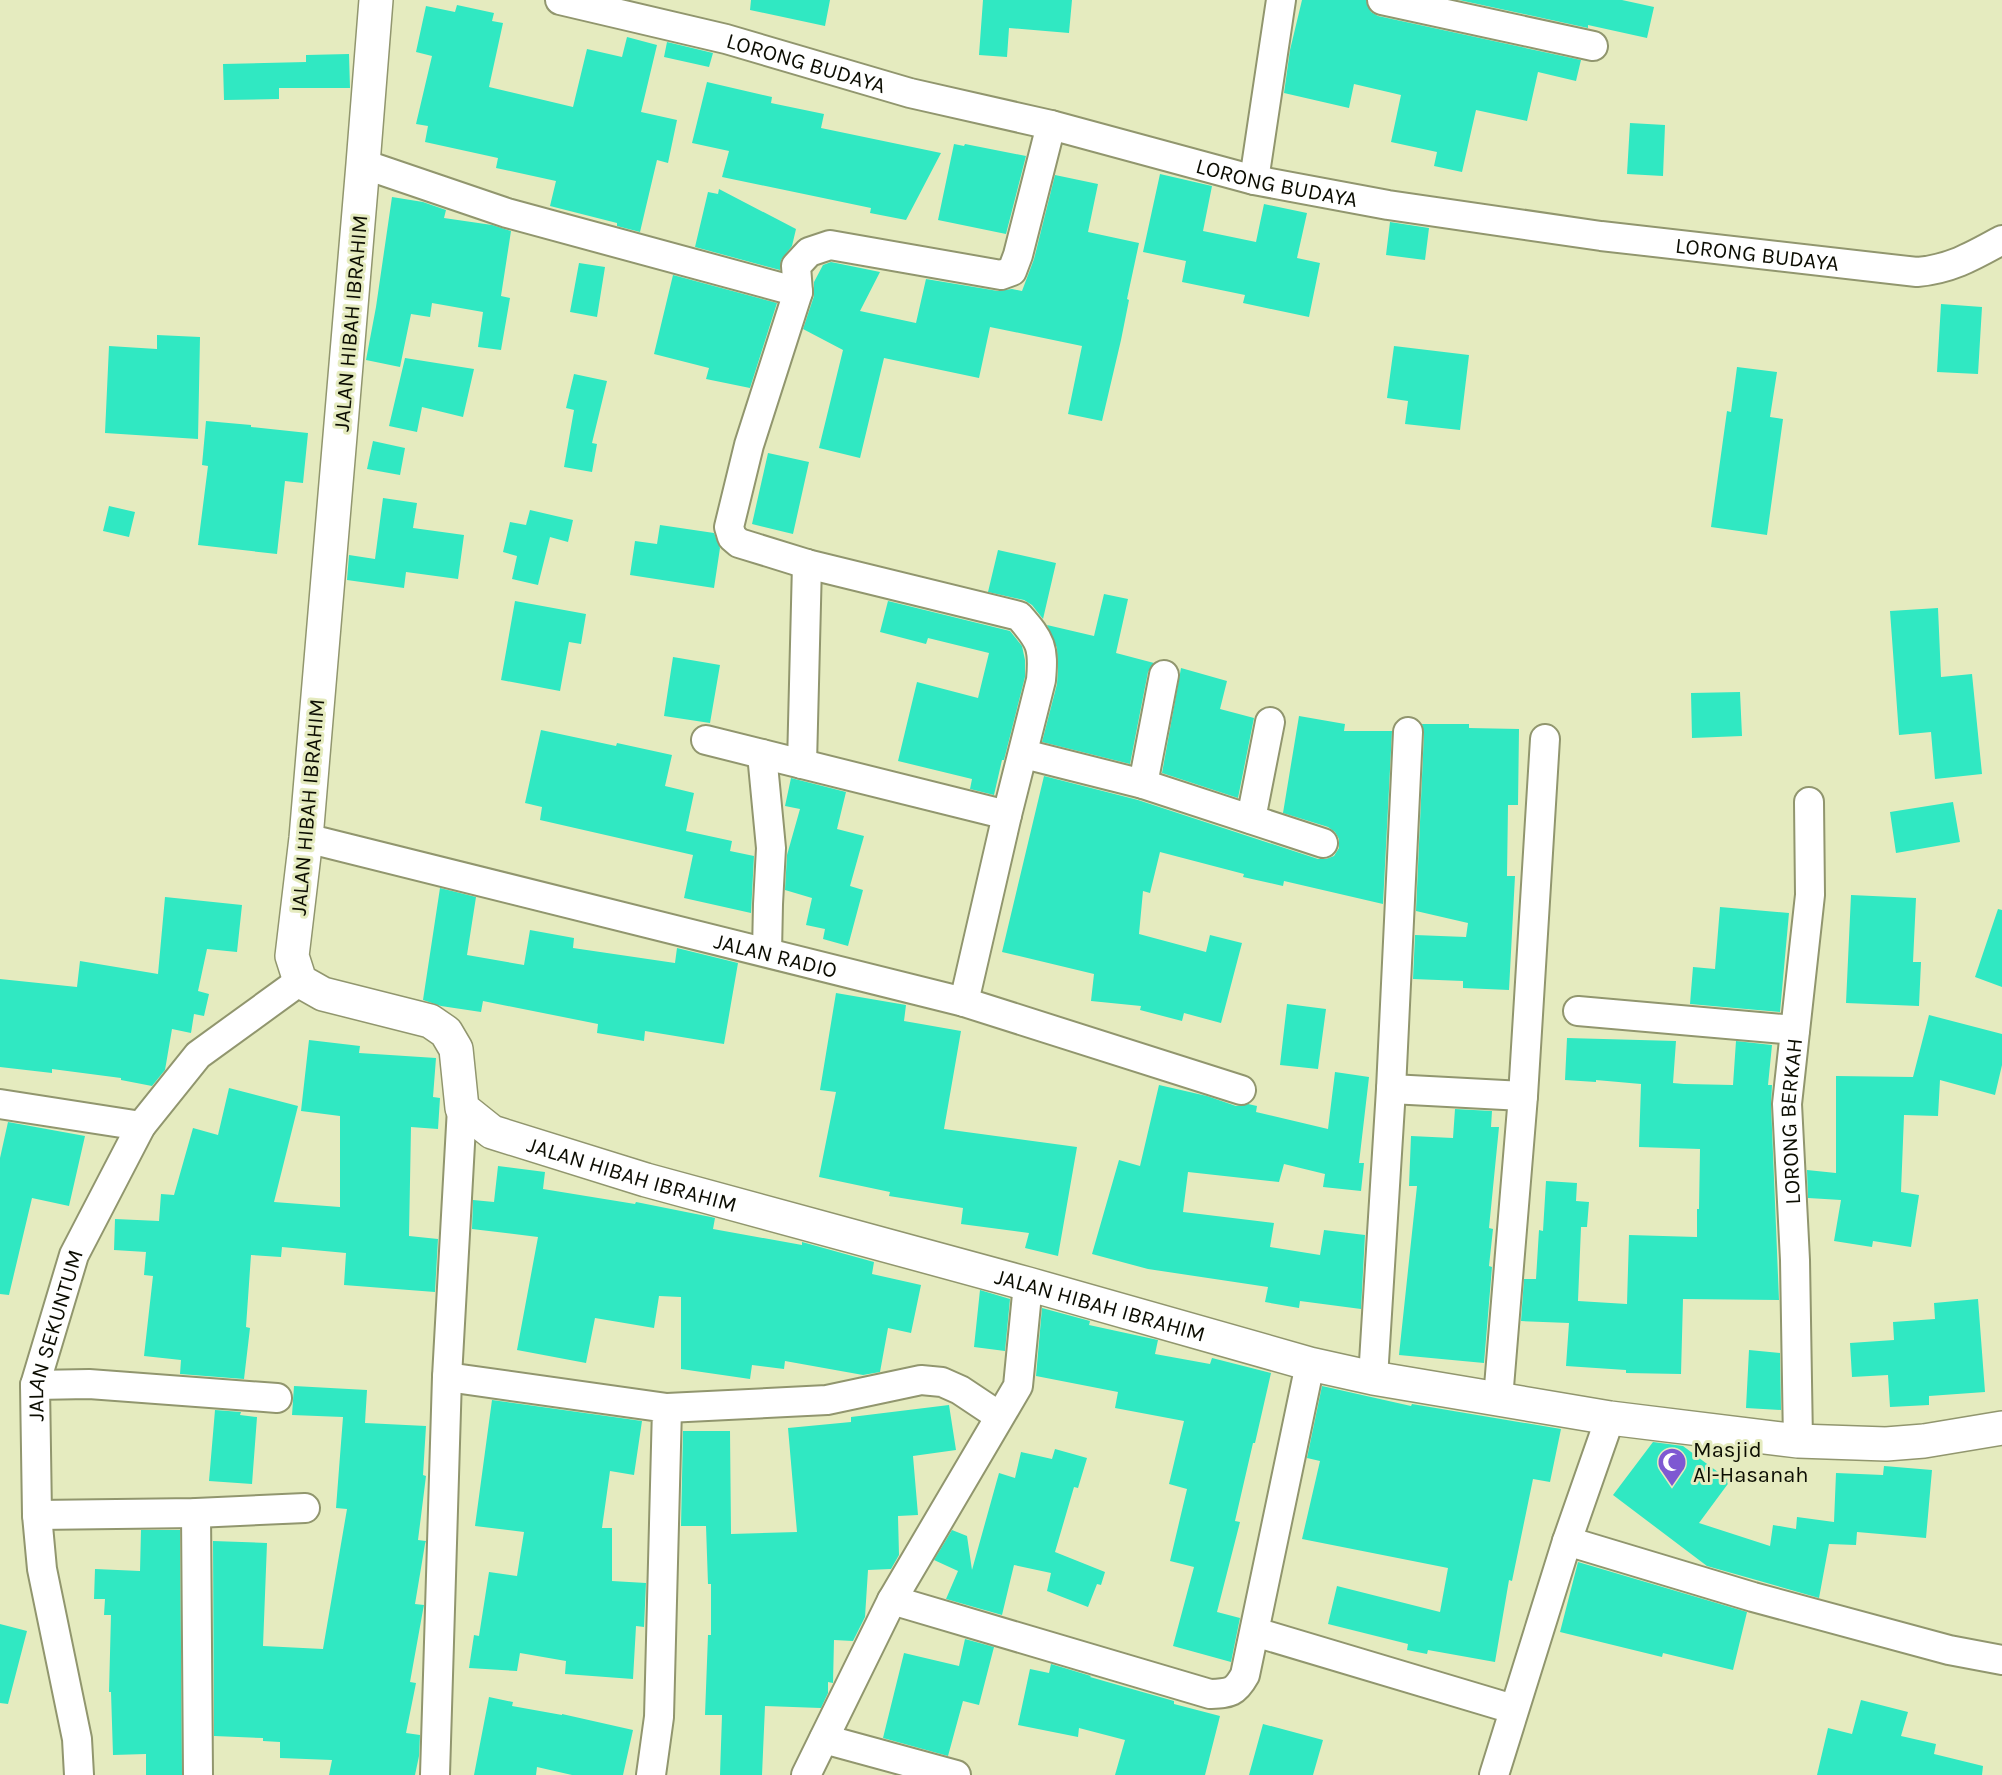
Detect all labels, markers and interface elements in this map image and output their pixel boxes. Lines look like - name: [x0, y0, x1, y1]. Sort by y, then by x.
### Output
- street label: LORONG BUDAYA: [723, 28, 889, 99]
- street label: LORONG BUDAYA: [1193, 153, 1360, 213]
- street label: JALAN HIBAH IBRAHIM: [329, 214, 373, 432]
- street label: LORONG BUDAYA: [1674, 233, 1841, 277]
- street label: JALAN HIBAH IBRAHIM: [286, 698, 330, 916]
- street label: JALAN RADIO: [711, 928, 840, 984]
- street label: LORONG BERKAH: [1775, 1037, 1808, 1205]
- street label: JALAN HIBAH IBRAHIM: [524, 1132, 740, 1218]
- street label: JALAN SEKUNTUM: [22, 1247, 89, 1422]
- street label: JALAN HIBAH IBRAHIM: [992, 1264, 1208, 1348]
- place label: Masjid Al-Hasanah: [1693, 1437, 1809, 1488]
- mosque icon: Masjid Al-Hasanah: [1656, 1446, 1688, 1488]

